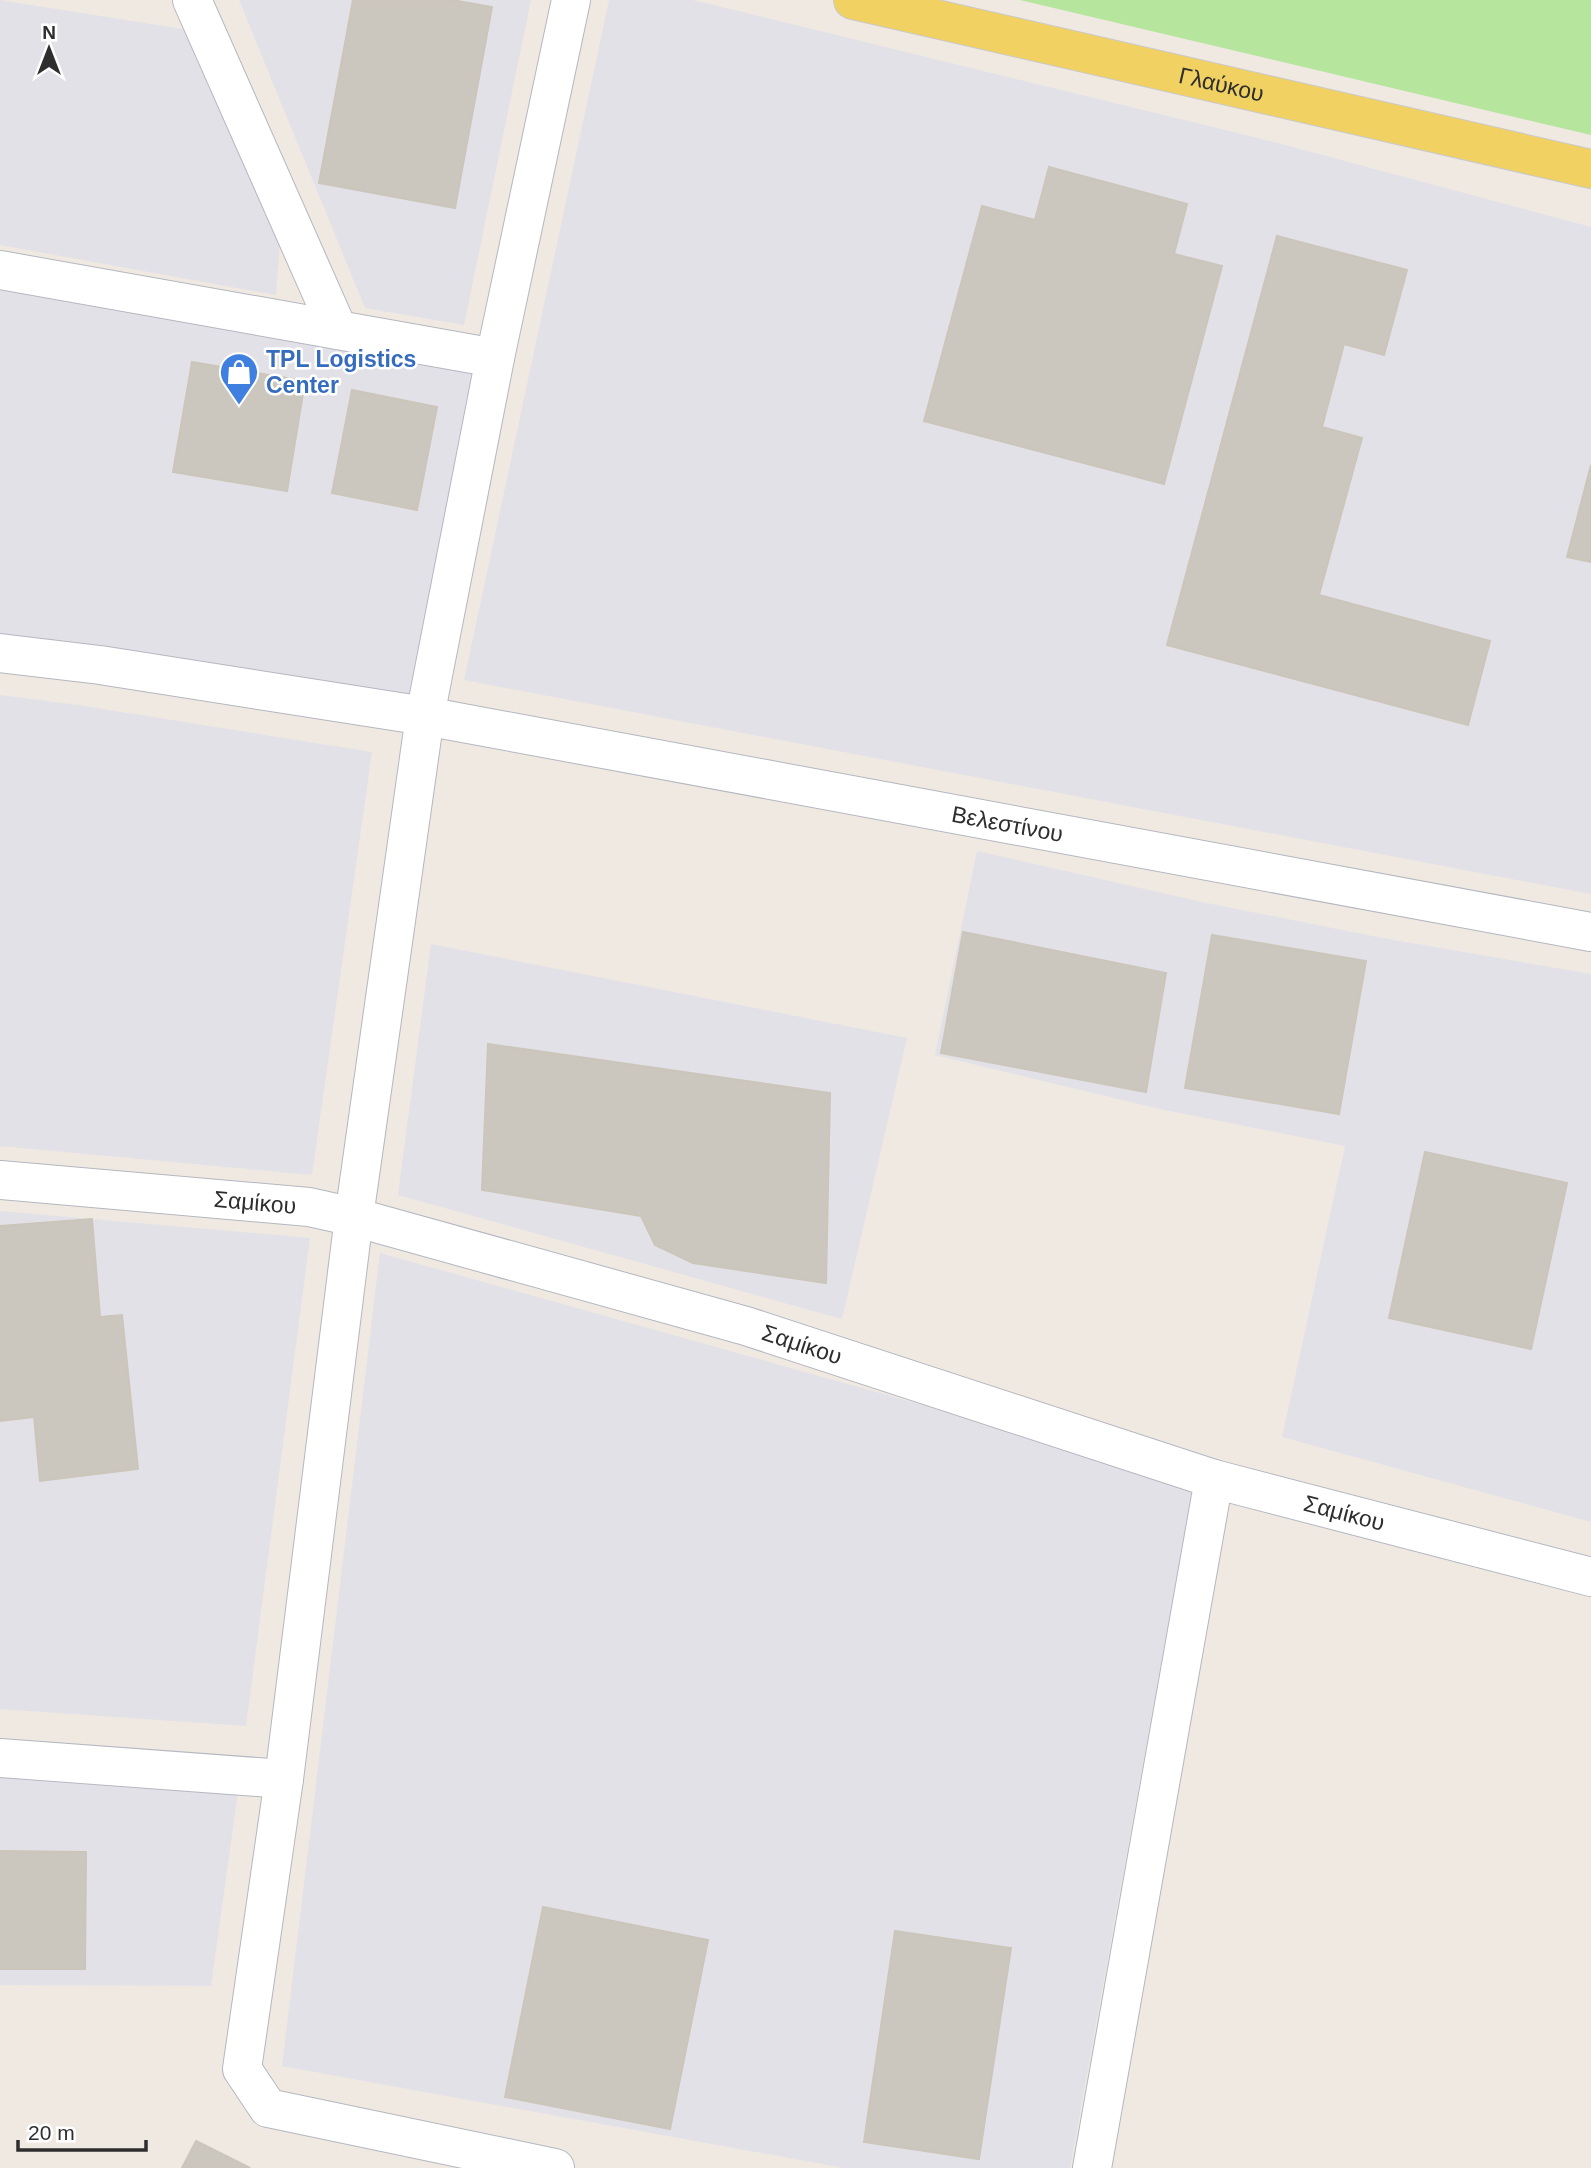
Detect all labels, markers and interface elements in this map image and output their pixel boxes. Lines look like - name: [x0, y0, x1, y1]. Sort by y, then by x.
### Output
- north arrow: [14, 14, 84, 84]
- text: N: [42, 22, 56, 43]
- street label: Γλαύκου: [1176, 62, 1266, 107]
- place label: TPL Logistics Center: [266, 346, 416, 398]
- shop icon: TPL Logistics Center: [218, 351, 260, 406]
- street label: Βελεστίνου: [950, 801, 1065, 847]
- street label: Σαμίκου: [213, 1186, 297, 1219]
- street label: Σαμίκου: [759, 1319, 845, 1369]
- street label: Σαμίκου: [1301, 1490, 1387, 1536]
- scale bar: [18, 2108, 145, 2152]
- text: 20 m: [28, 2121, 75, 2144]

